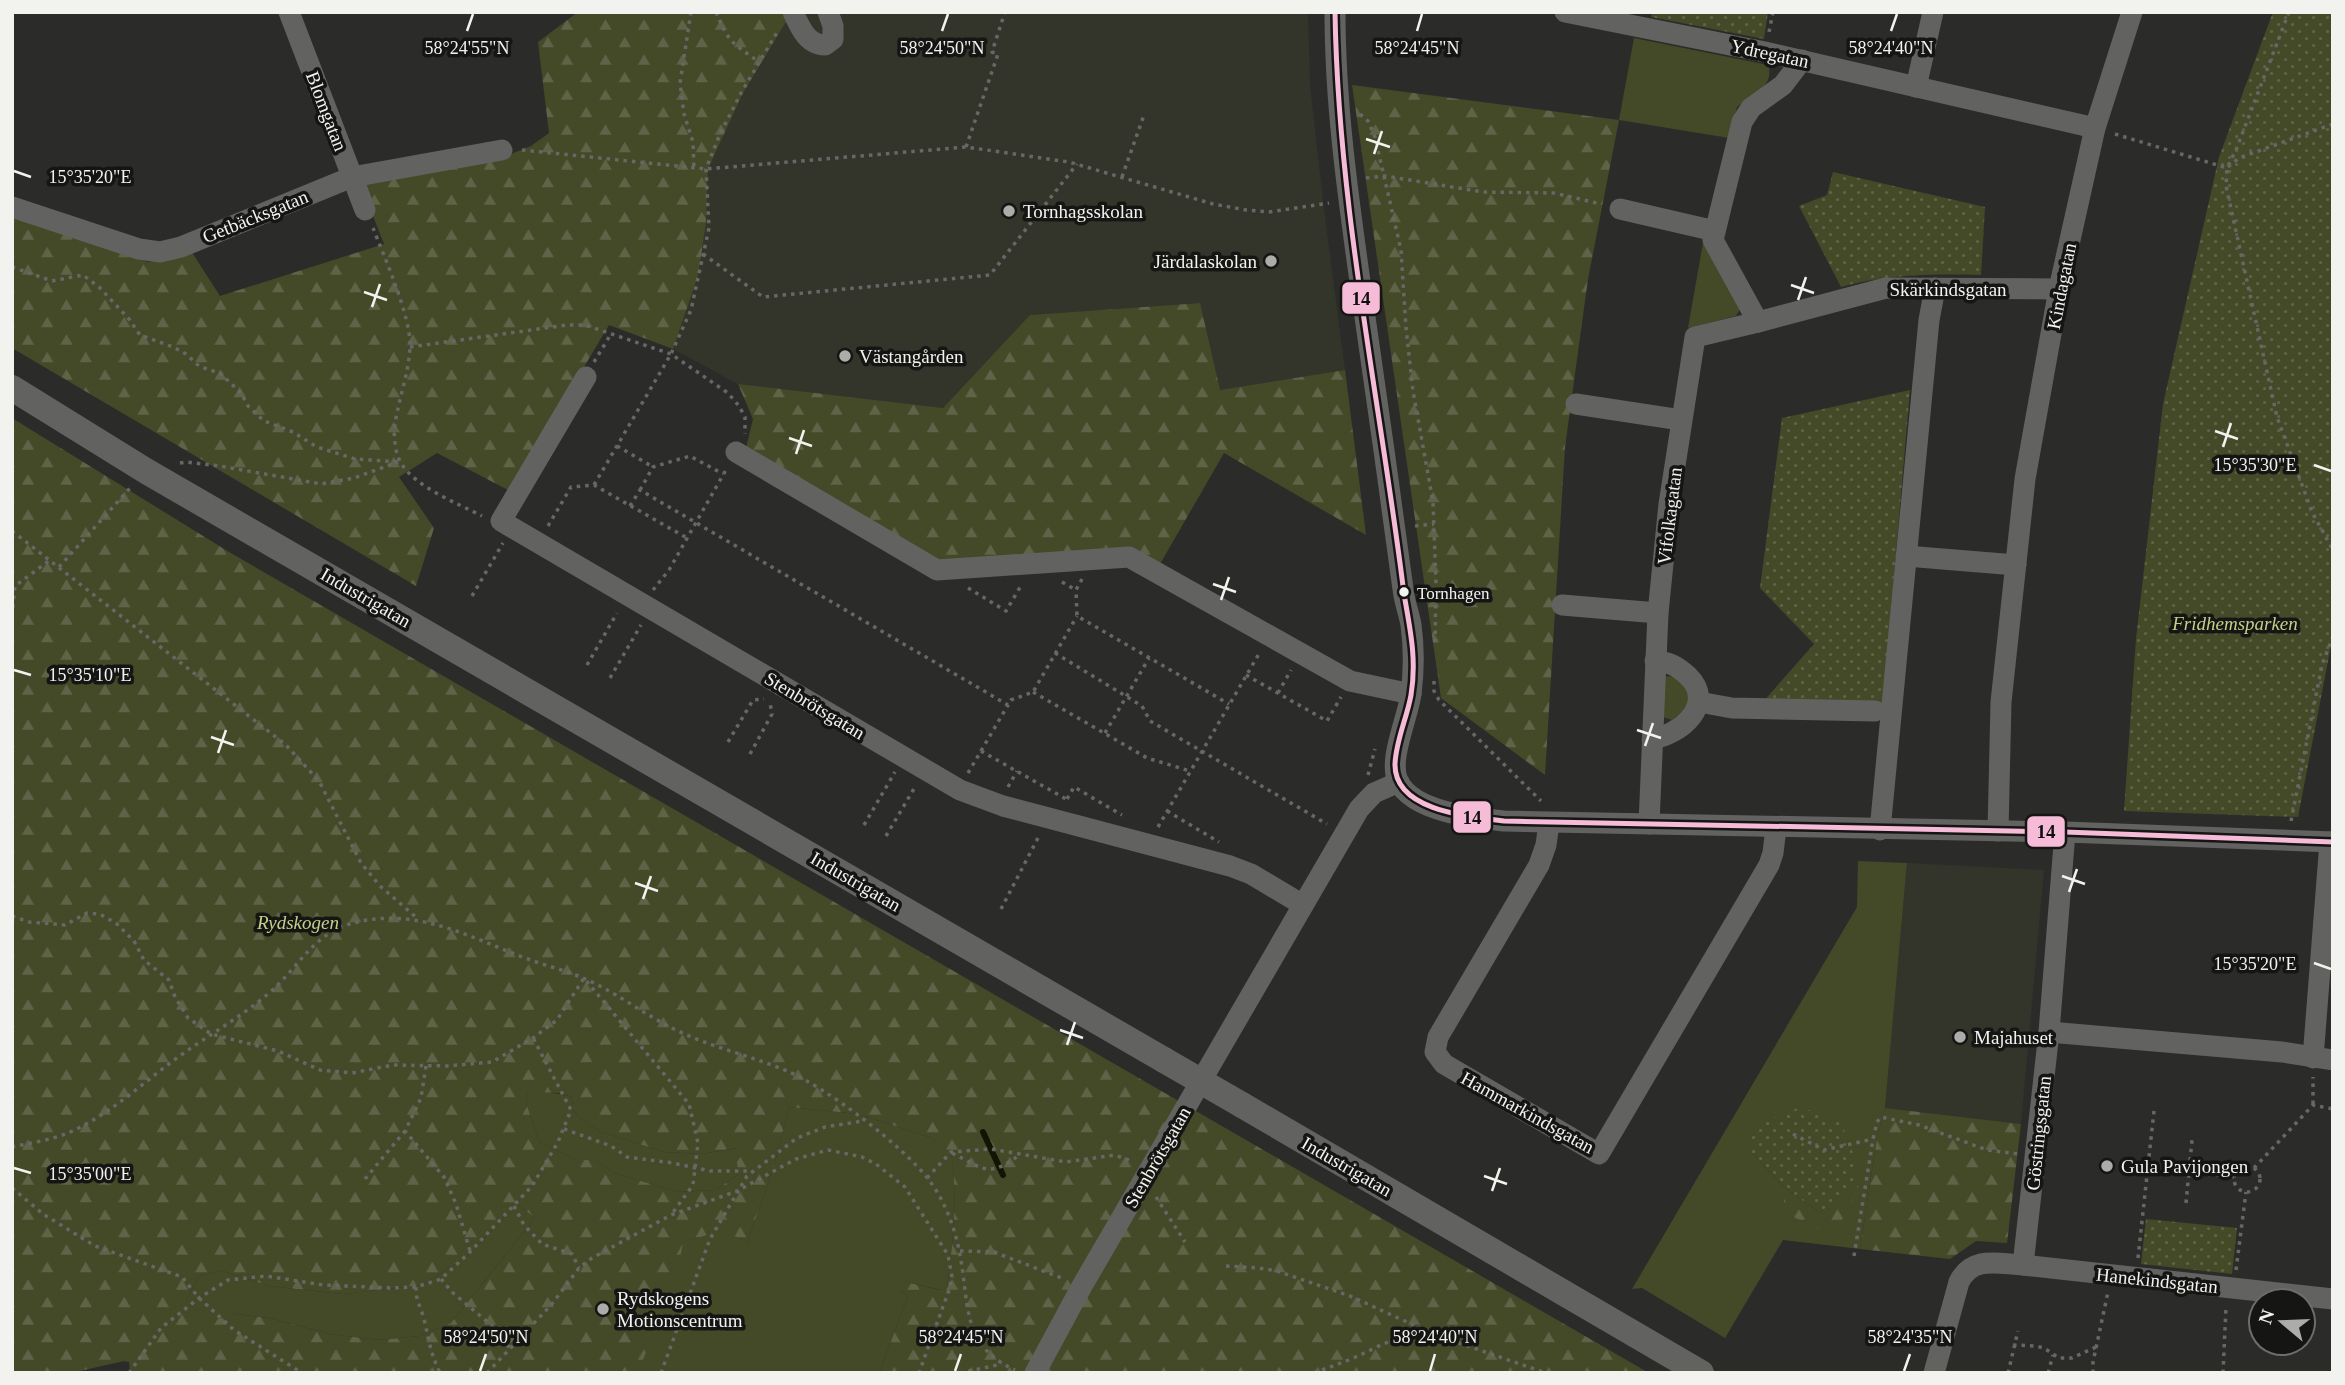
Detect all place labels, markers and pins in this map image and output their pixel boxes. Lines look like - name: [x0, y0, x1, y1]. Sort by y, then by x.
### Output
- place label: Tornhagsskolan: [1023, 201, 1144, 222]
- marker: Tornhagsskolan: [1001, 203, 1017, 219]
- place label: Järdalaskolan: [1154, 251, 1257, 272]
- marker: Järdalaskolan: [1263, 253, 1279, 269]
- place label: Västangården: [859, 346, 964, 367]
- marker: Västangården: [837, 348, 853, 364]
- place label: Tornhagen: [1417, 584, 1490, 603]
- marker: Tornhagen: [1397, 585, 1411, 599]
- place label: Majahuset: [1974, 1027, 2054, 1048]
- marker: Majahuset: [1952, 1029, 1968, 1045]
- place label: Gula Pavijongen: [2121, 1156, 2249, 1177]
- marker: Gula Pavijongen: [2099, 1158, 2115, 1174]
- place label: Rydskogens Motionscentrum: [617, 1288, 743, 1331]
- marker: Rydskogens Motionscentrum: [595, 1301, 611, 1317]

